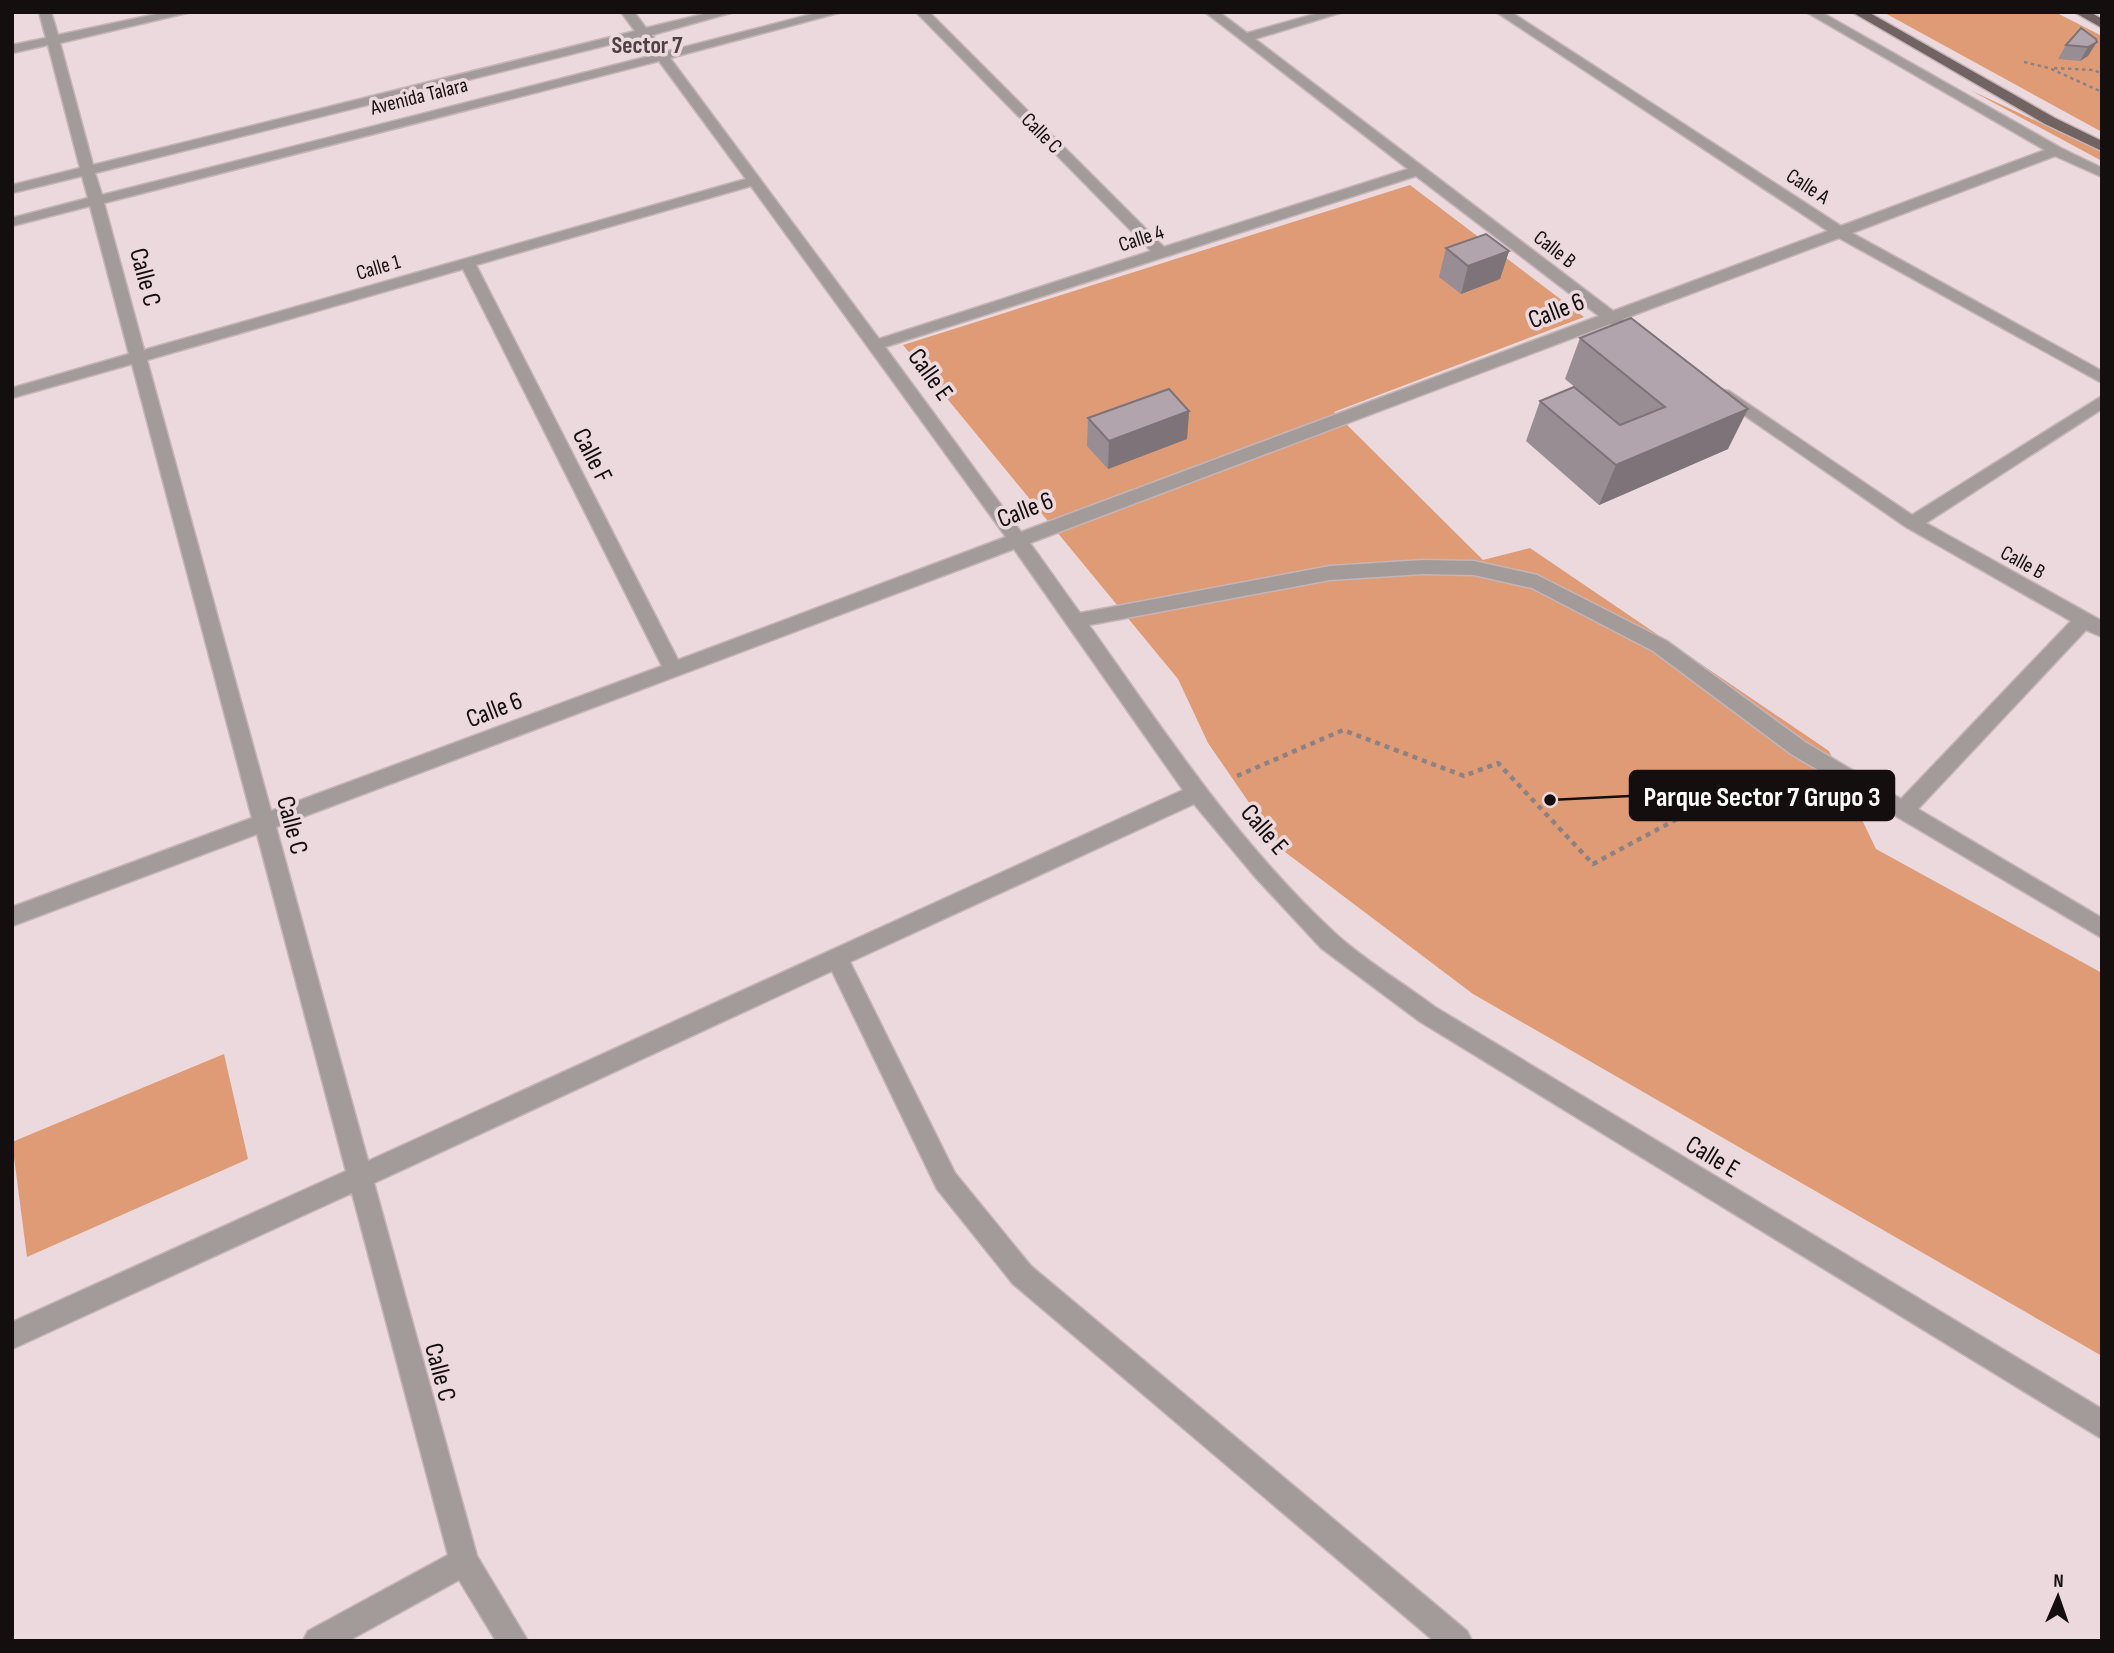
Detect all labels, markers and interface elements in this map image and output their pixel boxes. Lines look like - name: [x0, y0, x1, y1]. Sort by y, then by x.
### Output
- district label: Sector 7: [611, 31, 683, 60]
- street label: Avenida Talara: [367, 72, 470, 121]
- street label: Calle C: [1016, 108, 1067, 159]
- street label: Calle A: [1781, 163, 1835, 210]
- street label: Calle 4: [1115, 219, 1167, 258]
- street label: Calle B: [1529, 225, 1581, 274]
- street label: Calle C: [122, 245, 167, 310]
- street label: Calle 1: [353, 249, 404, 286]
- street label: Calle 6: [1524, 287, 1589, 336]
- street label: Calle E: [900, 343, 959, 407]
- street label: Calle F: [565, 423, 618, 488]
- street label: Calle 6: [993, 486, 1058, 535]
- street label: Calle B: [1996, 540, 2049, 585]
- street label: Calle 6: [462, 686, 527, 735]
- callout: Parque Sector 7 Grupo 3: [1630, 771, 1894, 820]
- text: Parque Sector 7 Grupo 3: [1644, 781, 1880, 814]
- street label: Calle C: [269, 793, 314, 858]
- street label: Calle E: [1233, 798, 1294, 862]
- street label: Calle E: [1680, 1129, 1745, 1185]
- street label: Calle C: [417, 1340, 462, 1405]
- north arrow: [2023, 1562, 2093, 1632]
- text: N: [2053, 1570, 2064, 1593]

